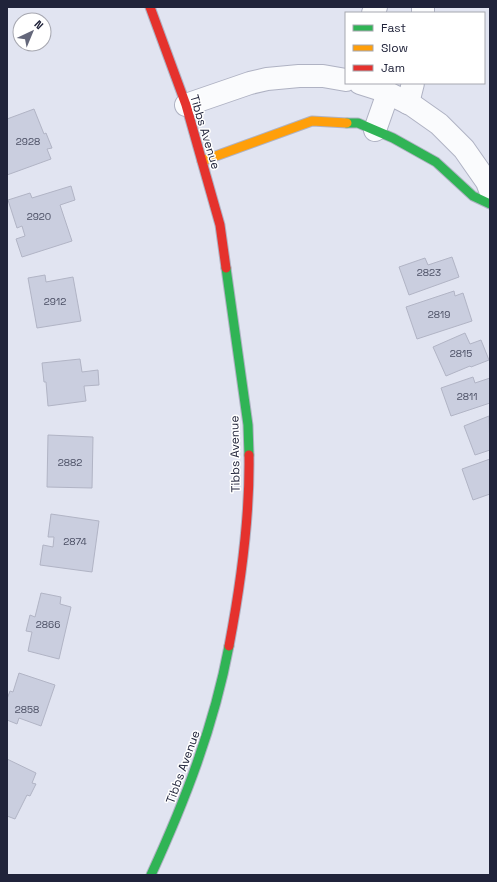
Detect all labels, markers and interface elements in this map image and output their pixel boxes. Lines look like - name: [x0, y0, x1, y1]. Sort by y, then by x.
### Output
- north arrow: [12, 12, 52, 52]
- legend: [345, 12, 485, 84]
- text: N: [31, 17, 46, 32]
- text: Fast: [381, 20, 406, 36]
- text: Slow: [381, 40, 408, 56]
- text: Jam: [381, 60, 405, 76]
- street label: Tibbs Avenue: [186, 93, 224, 171]
- house number: 2928: [16, 135, 40, 148]
- house number: 2920: [27, 210, 51, 223]
- house number: 2823: [417, 266, 441, 279]
- house number: 2912: [44, 295, 66, 308]
- house number: 2819: [428, 308, 450, 321]
- house number: 2815: [450, 347, 472, 360]
- house number: 2811: [457, 390, 477, 403]
- street label: Tibbs Avenue: [226, 415, 244, 493]
- house number: 2882: [58, 456, 82, 469]
- house number: 2874: [63, 535, 87, 548]
- house number: 2866: [36, 618, 60, 631]
- house number: 2858: [15, 703, 39, 716]
- street label: Tibbs Avenue: [162, 728, 204, 806]

